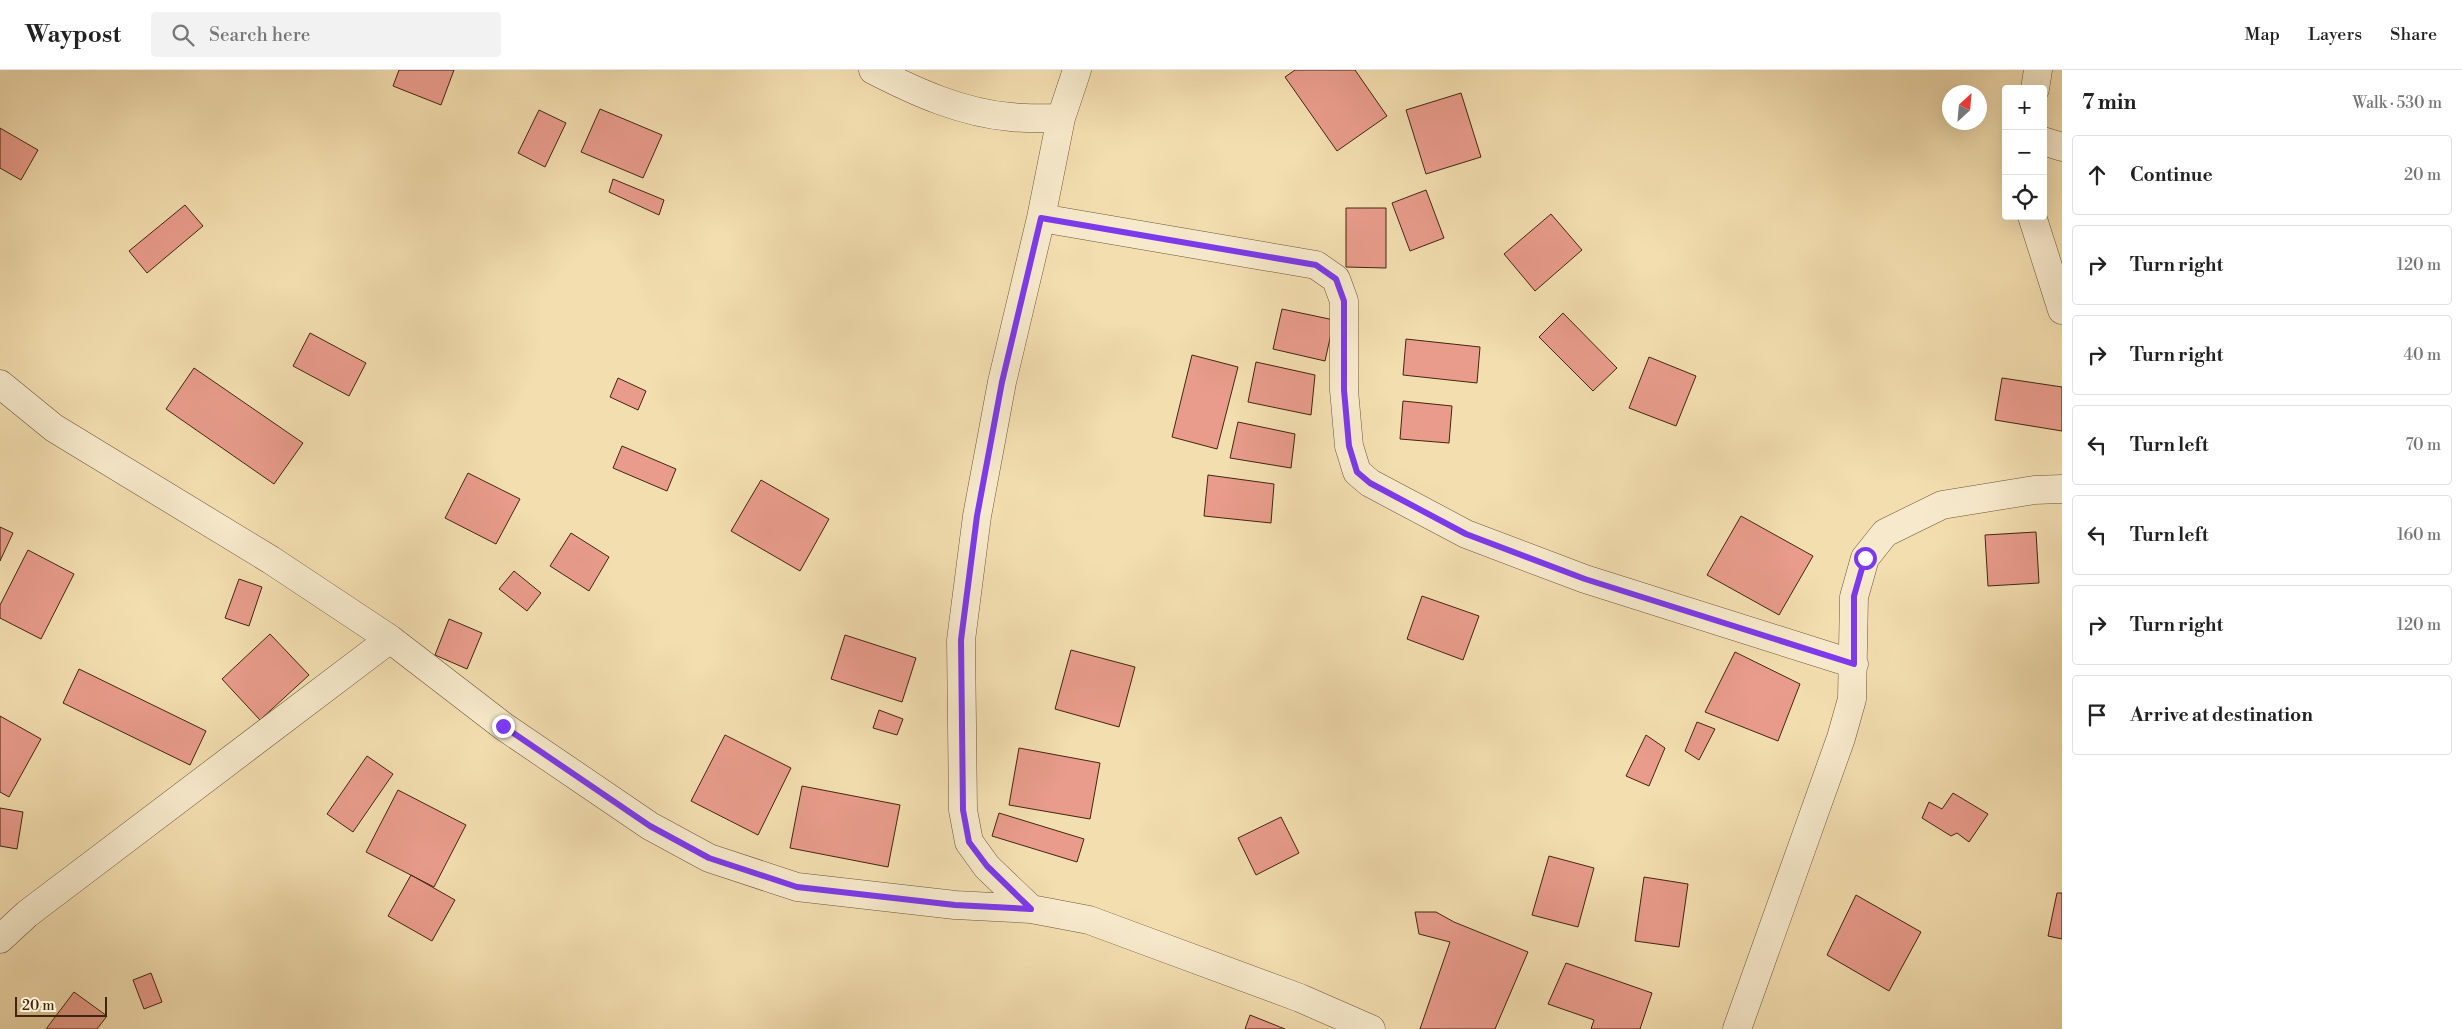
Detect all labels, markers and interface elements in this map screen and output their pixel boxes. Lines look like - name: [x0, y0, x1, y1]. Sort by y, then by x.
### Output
- search box: [151, 12, 501, 57]
- text: Waypost: [25, 20, 121, 50]
- icon: search: [169, 21, 197, 49]
- text: Search here: [209, 23, 310, 47]
- text: Map: [2245, 23, 2280, 46]
- text: Layers: [2308, 23, 2362, 46]
- text: Share: [2390, 23, 2437, 46]
- north arrow: [1942, 85, 1987, 130]
- map controls: [2002, 85, 2047, 220]
- button: +: [2002, 85, 2047, 130]
- text: 7 min: [2082, 90, 2136, 116]
- text: Walk · 530 m: [2353, 93, 2442, 113]
- button: −: [2002, 130, 2047, 175]
- icon: ahead: [2083, 161, 2111, 189]
- text: Continue: [2130, 163, 2213, 187]
- text: 20 m: [2404, 165, 2441, 185]
- button: locate: [2002, 175, 2047, 220]
- icon: right: [2083, 251, 2111, 279]
- text: Turn right: [2130, 253, 2223, 277]
- text: 120 m: [2397, 255, 2441, 275]
- icon: right: [2083, 341, 2111, 369]
- text: Turn right: [2130, 343, 2223, 367]
- text: 40 m: [2404, 345, 2441, 365]
- icon: left: [2083, 431, 2111, 459]
- text: Turn left: [2130, 433, 2209, 457]
- text: 70 m: [2405, 435, 2441, 455]
- icon: left: [2083, 521, 2111, 549]
- text: Turn left: [2130, 523, 2209, 547]
- text: 160 m: [2397, 525, 2441, 545]
- route start: [1854, 547, 1877, 570]
- icon: right: [2083, 611, 2111, 639]
- text: Turn right: [2130, 613, 2223, 637]
- text: 120 m: [2397, 615, 2441, 635]
- icon: arrive: [2083, 701, 2111, 729]
- text: Arrive at destination: [2130, 703, 2313, 727]
- route end: [492, 715, 515, 738]
- scale bar: [15, 994, 108, 1017]
- text: 20 m: [22, 997, 54, 1015]

